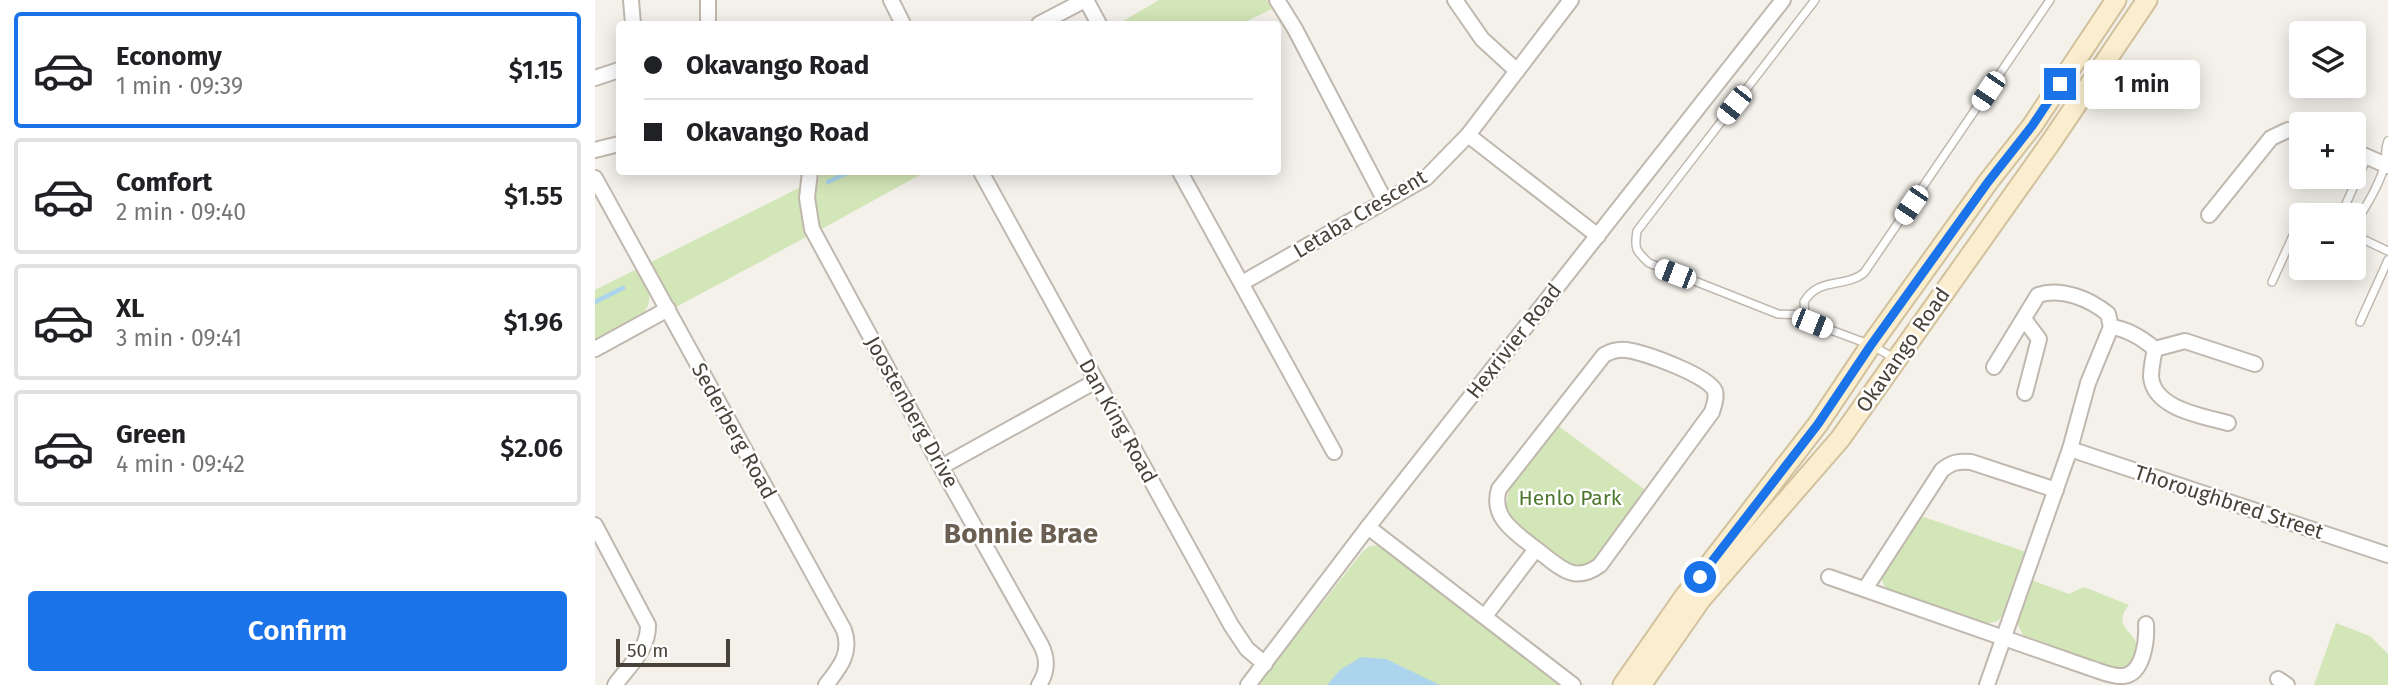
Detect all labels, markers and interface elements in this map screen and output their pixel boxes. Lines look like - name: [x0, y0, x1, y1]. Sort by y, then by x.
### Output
- map controls: [2289, 21, 2366, 280]
- button: layers: [2289, 21, 2366, 98]
- icon: car: [32, 39, 95, 102]
- text: Economy: [116, 41, 222, 72]
- text: Okavango Road: [686, 50, 869, 81]
- text: $1.15: [509, 55, 563, 86]
- callout: 1 min: [2085, 60, 2200, 108]
- car: [1968, 68, 2009, 114]
- route end: [2044, 68, 2076, 100]
- text: 1 min: [2114, 70, 2170, 98]
- text: 1 min · 09:39: [116, 72, 243, 100]
- car: [1713, 82, 1756, 128]
- button: +: [2289, 112, 2366, 189]
- text: Okavango Road: [686, 117, 869, 148]
- street label: Letaba Crescent: [1289, 164, 1432, 264]
- icon: car: [32, 165, 95, 228]
- text: Comfort: [116, 167, 212, 198]
- text: $1.55: [504, 181, 563, 212]
- car: [1891, 182, 1932, 228]
- text: 2 min · 09:40: [116, 198, 246, 226]
- button: −: [2289, 203, 2366, 280]
- car: [1652, 257, 1699, 291]
- street label: Hexrivier Road: [1461, 278, 1567, 404]
- street label: Okavango Road: [1850, 282, 1956, 418]
- icon: car: [32, 291, 95, 354]
- text: XL: [116, 293, 144, 324]
- car: [1789, 305, 1836, 341]
- text: $1.96: [503, 307, 563, 338]
- text: 3 min · 09:41: [116, 324, 242, 352]
- street label: Joostenberg Drive: [860, 332, 964, 492]
- street label: Dan King Road: [1073, 354, 1163, 488]
- street label: Sederberg Road: [686, 358, 782, 504]
- icon: car: [32, 417, 95, 480]
- text: Green: [116, 419, 186, 450]
- text: $2.06: [500, 433, 563, 464]
- text: 4 min · 09:42: [116, 450, 245, 478]
- street label: Thoroughbred Street: [2131, 459, 2327, 545]
- park label: Henlo Park: [1518, 485, 1622, 511]
- district label: Bonnie Brae: [944, 517, 1098, 550]
- route start: [1684, 561, 1716, 593]
- button: Confirm: [28, 591, 567, 671]
- scale bar: [616, 636, 730, 668]
- text: 50 m: [627, 639, 668, 662]

